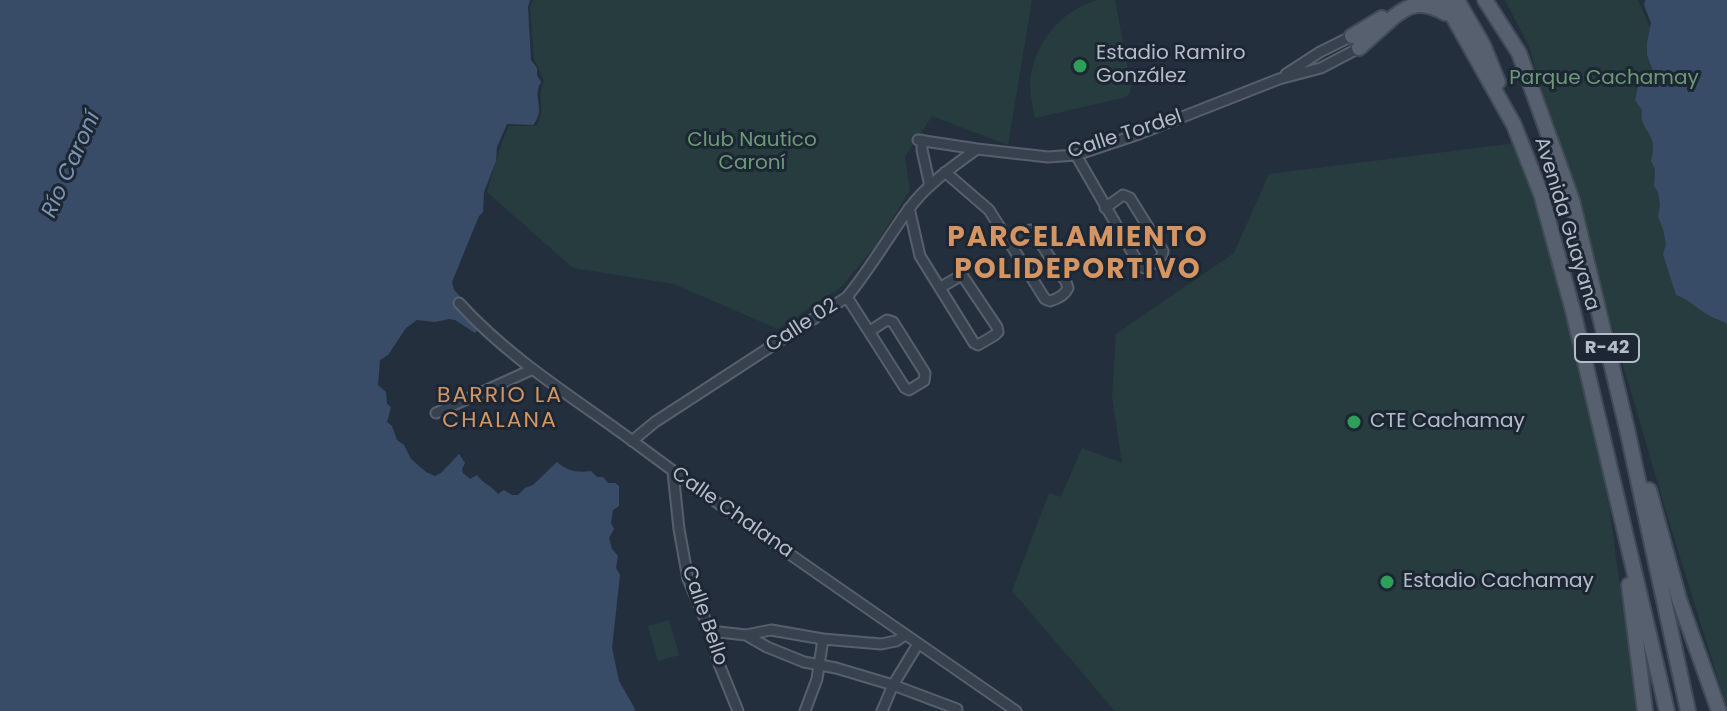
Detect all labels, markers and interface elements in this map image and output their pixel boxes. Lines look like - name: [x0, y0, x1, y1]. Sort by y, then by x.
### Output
- place label: Estadio Ramiro González: [1096, 42, 1246, 89]
- marker: Estadio Ramiro González: [1071, 57, 1089, 75]
- park label: Parque Cachamay: [1509, 67, 1699, 91]
- street label: Calle Tordel: [1065, 105, 1185, 165]
- water label: Río Caroní: [37, 108, 107, 222]
- park label: Club Nautico Caroní: [687, 129, 817, 176]
- street label: Avenida Guayana: [1528, 134, 1604, 314]
- district label: PARCELAMIENTO POLIDEPORTIVO: [947, 222, 1209, 288]
- street label: Calle 02: [762, 294, 842, 358]
- road number: R-42: [1575, 334, 1639, 362]
- district label: BARRIO LA CHALANA: [437, 383, 563, 434]
- place label: CTE Cachamay: [1370, 410, 1525, 434]
- marker: CTE Cachamay: [1345, 413, 1363, 431]
- street label: Calle Chalana: [667, 462, 797, 564]
- street label: Calle Bello: [676, 563, 732, 669]
- place label: Estadio Cachamay: [1403, 570, 1594, 594]
- marker: Estadio Cachamay: [1378, 573, 1396, 591]

